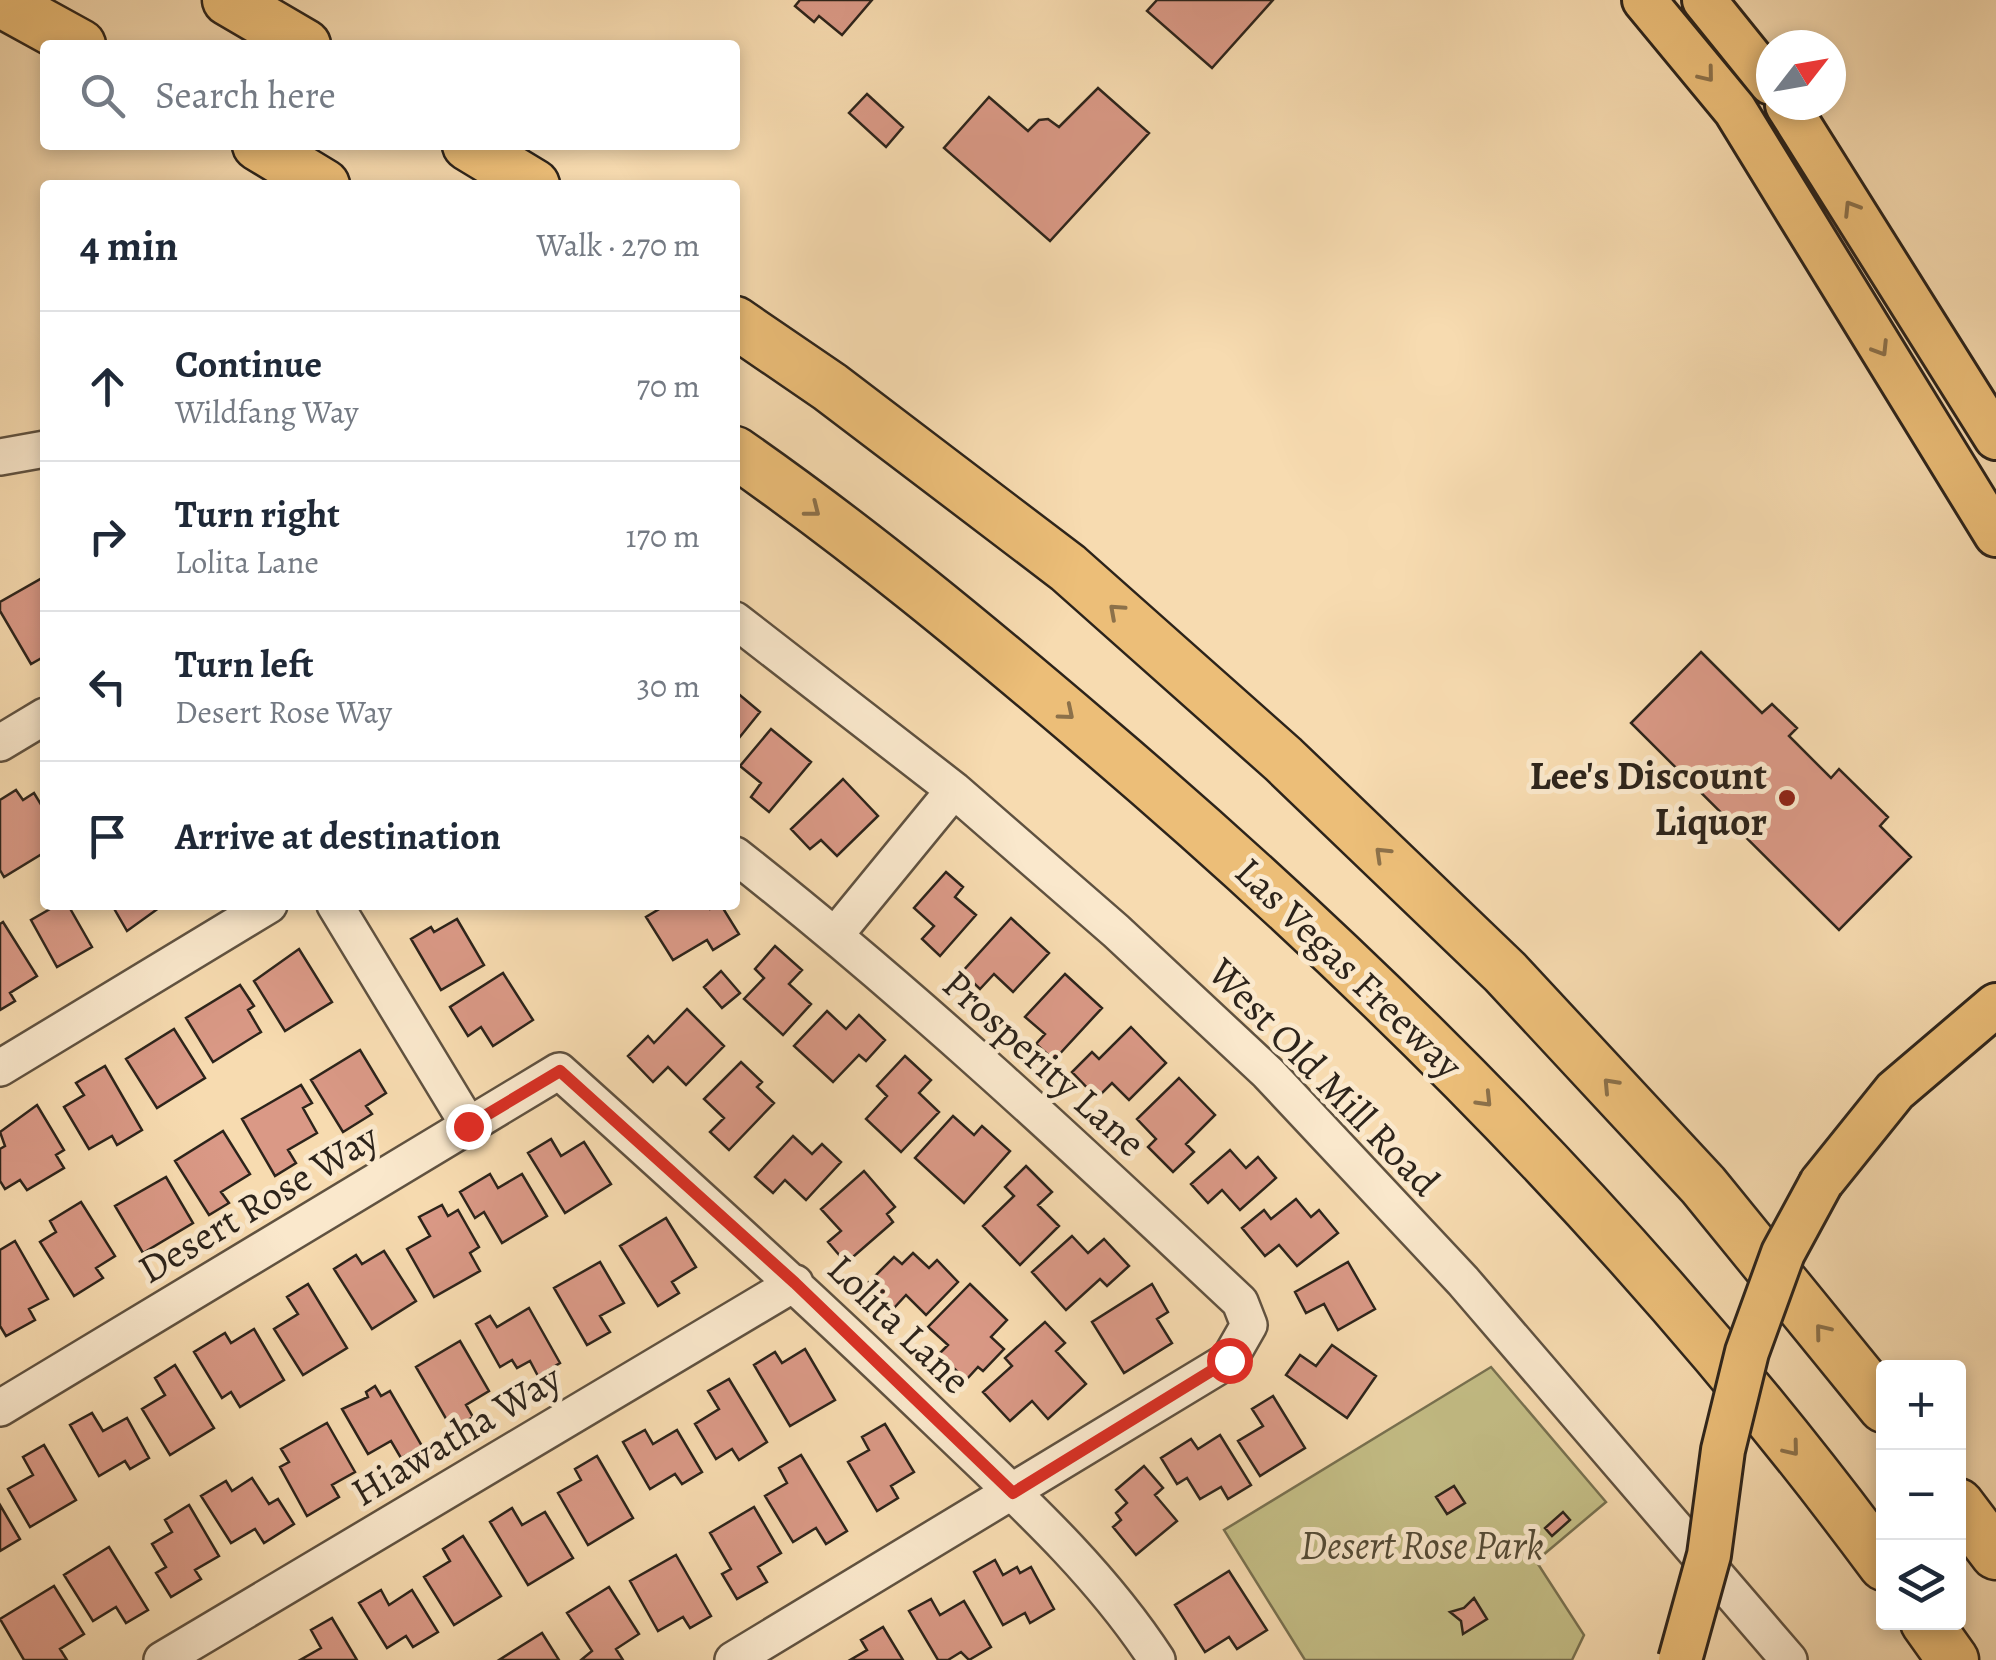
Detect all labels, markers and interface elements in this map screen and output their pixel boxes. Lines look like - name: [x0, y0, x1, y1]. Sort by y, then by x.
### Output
- north arrow: [1756, 30, 1846, 120]
- search box: [40, 40, 740, 150]
- one-way arrow: [1695, 64, 1712, 82]
- icon: search: [75, 68, 130, 123]
- text: Search here: [155, 69, 336, 121]
- one-way arrow: [1845, 200, 1864, 218]
- text: 4 min: [80, 217, 178, 274]
- text: Walk · 270 m: [536, 223, 700, 267]
- text: Continue: [175, 338, 322, 390]
- one-way arrow: [1869, 338, 1888, 356]
- icon: ahead: [80, 359, 135, 414]
- text: 70 m: [637, 364, 700, 408]
- text: Wildfang Way: [175, 390, 358, 434]
- text: Turn right: [175, 488, 340, 540]
- one-way arrow: [802, 498, 820, 516]
- icon: right: [80, 509, 135, 564]
- text: 170 m: [626, 514, 700, 558]
- text: Lolita Lane: [175, 540, 319, 584]
- one-way arrow: [1109, 604, 1128, 622]
- text: Turn left: [175, 638, 314, 690]
- icon: left: [80, 659, 135, 714]
- text: 30 m: [637, 664, 700, 708]
- text: Desert Rose Way: [175, 690, 392, 734]
- one-way arrow: [1056, 701, 1074, 719]
- place label: Lee's Discount Liquor: [1530, 748, 1767, 849]
- marker: Lee's Discount Liquor: [1776, 787, 1798, 809]
- icon: arrive: [80, 809, 135, 864]
- text: Arrive at destination: [175, 810, 501, 862]
- street label: Las Vegas Freeway: [1223, 845, 1476, 1092]
- one-way arrow: [1375, 848, 1393, 866]
- street label: West Old Mill Road: [1195, 945, 1452, 1209]
- street label: Prosperity Lane: [931, 957, 1157, 1169]
- one-way arrow: [1604, 1078, 1622, 1097]
- one-way arrow: [1473, 1088, 1491, 1107]
- route end: [446, 1104, 492, 1150]
- street label: Desert Rose Way: [128, 1109, 389, 1296]
- street label: Lolita Lane: [815, 1242, 983, 1406]
- one-way arrow: [1816, 1324, 1834, 1342]
- route start: [1207, 1338, 1253, 1384]
- street label: Hiawatha Way: [341, 1350, 572, 1519]
- map controls: [1876, 1360, 1966, 1630]
- button: +: [1876, 1360, 1966, 1450]
- one-way arrow: [1780, 1437, 1798, 1455]
- button: −: [1876, 1450, 1966, 1540]
- park label: Desert Rose Park: [1300, 1518, 1544, 1573]
- button: layers: [1876, 1540, 1966, 1630]

